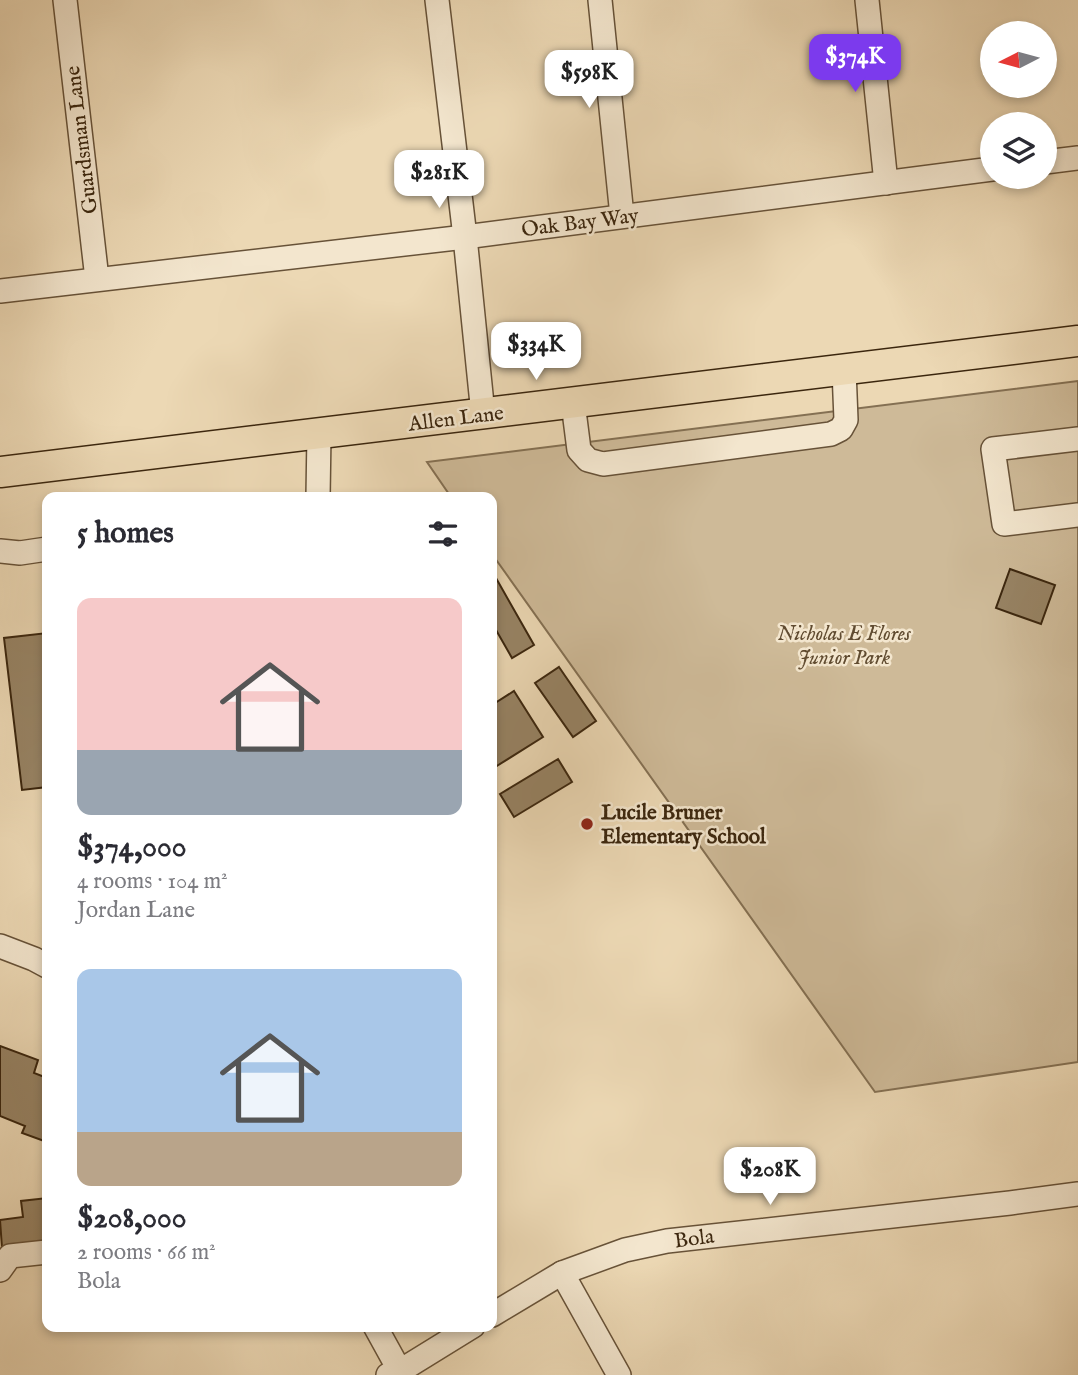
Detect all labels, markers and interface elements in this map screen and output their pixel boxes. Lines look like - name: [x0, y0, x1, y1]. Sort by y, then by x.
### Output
- north arrow: [980, 21, 1057, 98]
- map controls: [980, 21, 1057, 189]
- pin: $374K: [806, 34, 904, 94]
- text: $374K: [825, 42, 885, 71]
- pin: $598K: [540, 50, 638, 110]
- text: $598K: [561, 58, 617, 87]
- street label: Guardsman Lane: [60, 64, 105, 215]
- button: layers: [980, 112, 1057, 189]
- pin: $281K: [390, 150, 488, 210]
- text: $281K: [410, 158, 468, 187]
- street label: Oak Bay Way: [520, 203, 641, 244]
- pin: $334K: [487, 322, 585, 382]
- text: $334K: [507, 330, 565, 359]
- street label: Allen Lane: [406, 400, 506, 439]
- text: 5 homes: [77, 515, 174, 553]
- icon: filters: [424, 515, 462, 553]
- park label: Nicholas E Flores Junior Park: [777, 621, 912, 672]
- icon: home: [207, 644, 333, 770]
- place label: Lucile Bruner Elementary School: [601, 800, 767, 851]
- marker: Lucile Bruner Elementary School: [579, 816, 595, 832]
- text: $374,000: [77, 829, 186, 867]
- text: 4 rooms · 104 m²: [77, 867, 228, 896]
- text: Jordan Lane: [77, 896, 195, 925]
- icon: home: [207, 1015, 333, 1141]
- pin: $208K: [721, 1148, 819, 1207]
- text: $208K: [740, 1155, 800, 1184]
- text: $208,000: [77, 1200, 186, 1238]
- street label: Bola: [673, 1224, 717, 1255]
- text: 2 rooms · 66 m²: [77, 1238, 216, 1267]
- text: Bola: [77, 1267, 121, 1296]

